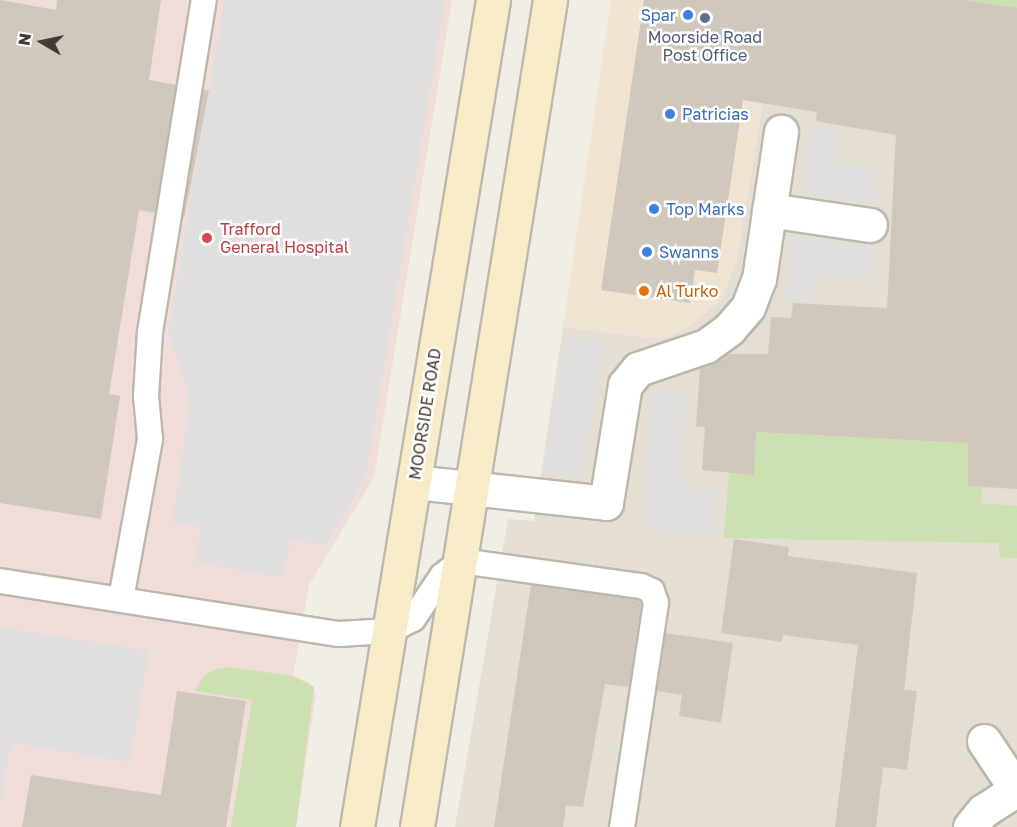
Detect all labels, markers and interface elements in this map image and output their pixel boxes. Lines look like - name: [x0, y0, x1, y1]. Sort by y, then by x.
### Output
- place label: Spar: [641, 5, 676, 25]
- marker: Spar: [681, 8, 695, 22]
- marker: Moorside Road Post Office: [698, 11, 712, 25]
- north arrow: [12, 12, 72, 72]
- place label: Moorside Road Post Office: [648, 27, 762, 65]
- text: N: [13, 32, 35, 47]
- place label: Patricias: [682, 104, 749, 124]
- marker: Patricias: [663, 107, 677, 121]
- place label: Top Marks: [666, 199, 744, 219]
- marker: Top Marks: [647, 202, 661, 216]
- place label: Trafford General Hospital: [220, 219, 349, 257]
- marker: Trafford General Hospital: [198, 229, 216, 247]
- place label: Swanns: [659, 242, 719, 262]
- marker: Swanns: [640, 245, 654, 259]
- place label: Al Turko: [656, 281, 718, 301]
- marker: Al Turko: [637, 284, 651, 298]
- street label: MOORSIDE ROAD: [405, 347, 445, 481]

